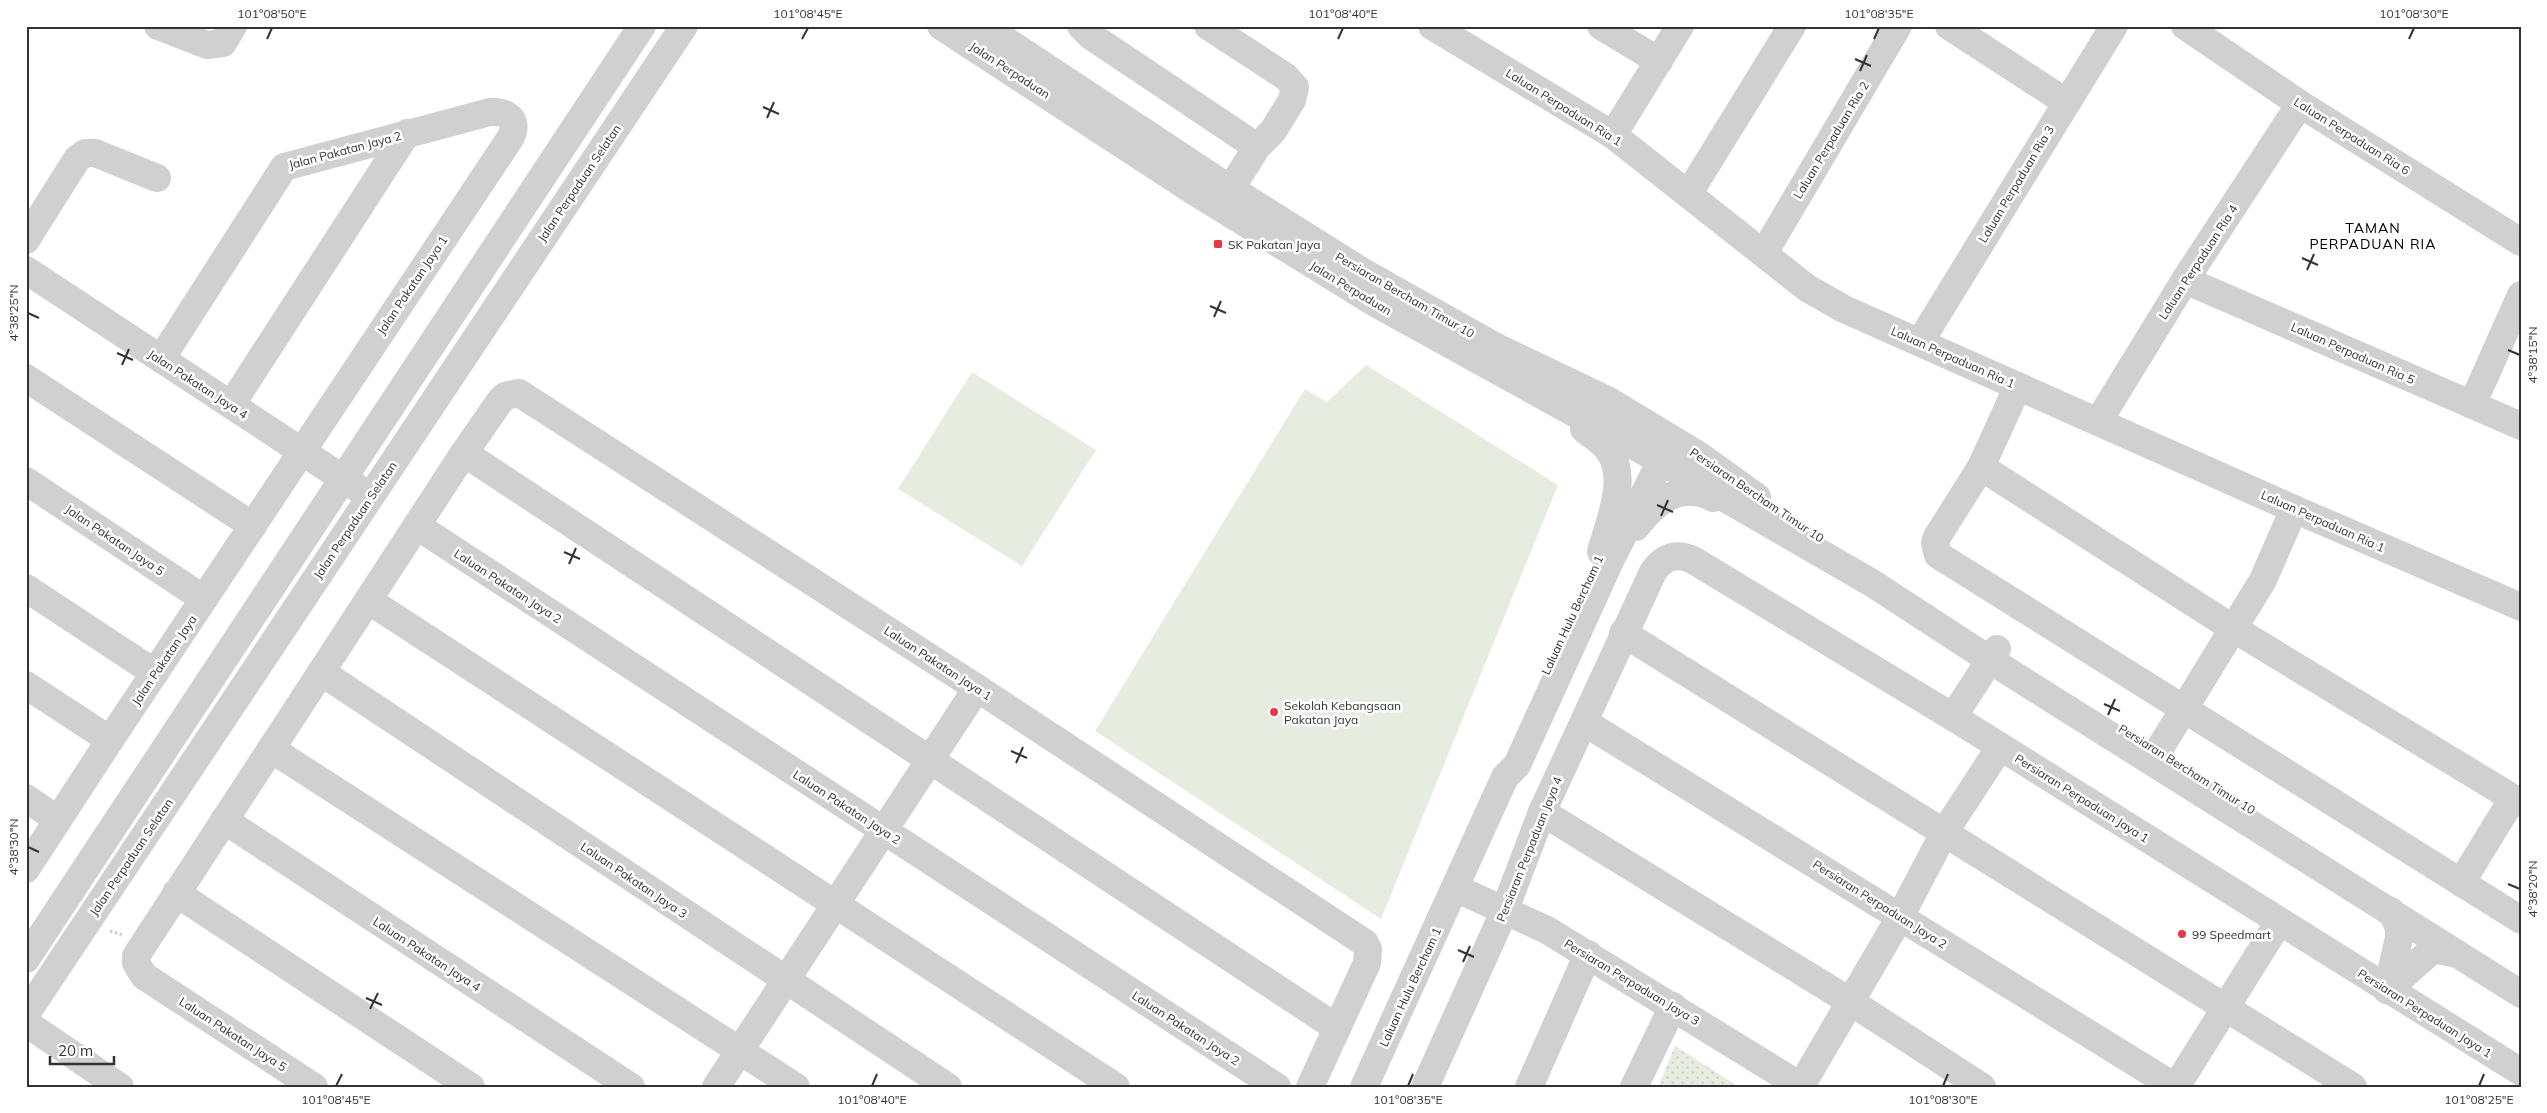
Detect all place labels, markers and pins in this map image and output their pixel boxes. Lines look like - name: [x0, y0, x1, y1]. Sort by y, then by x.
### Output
- place label: SK Pakatan Jaya: [1228, 237, 1320, 252]
- marker: SK Pakatan Jaya: [1212, 238, 1224, 250]
- place label: Sekolah Kebangsaan Pakatan Jaya: [1284, 698, 1401, 727]
- marker: Sekolah Kebangsaan Pakatan Jaya: [1268, 706, 1280, 718]
- place label: 99 Speedmart: [2192, 927, 2271, 942]
- marker: 99 Speedmart: [2176, 928, 2188, 940]

